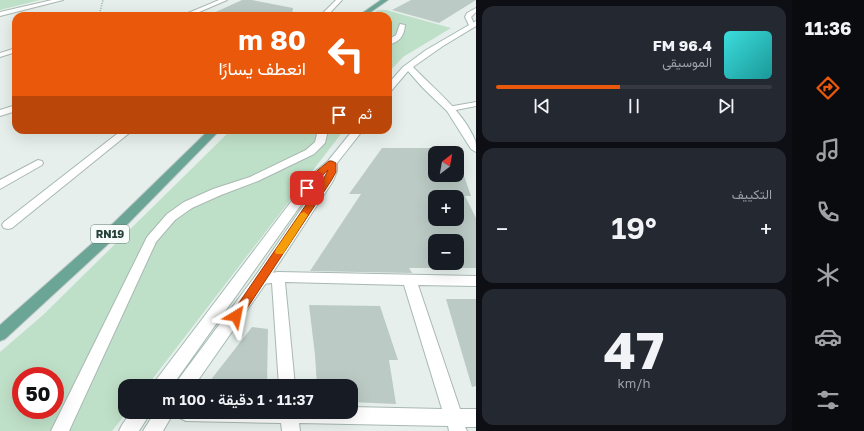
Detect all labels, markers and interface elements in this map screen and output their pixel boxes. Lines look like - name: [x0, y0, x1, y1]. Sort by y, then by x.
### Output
- text: 11:36: [805, 17, 851, 39]
- text: 80 m: [238, 23, 306, 56]
- icon: left: [320, 28, 372, 80]
- text: 96.4 FM: [653, 36, 712, 54]
- text: الموسيقى: [662, 54, 712, 70]
- text: انعطف يسارًا: [218, 57, 306, 79]
- icon: directions: [814, 74, 842, 102]
- icon: previous: [531, 95, 553, 117]
- icon: pause: [623, 95, 645, 117]
- icon: next: [715, 95, 737, 117]
- icon: arrive: [328, 104, 350, 126]
- text: ثم: [358, 104, 372, 122]
- icon: music: [814, 136, 842, 164]
- north arrow: [428, 146, 464, 182]
- map controls: [428, 146, 464, 270]
- pin: [290, 171, 324, 205]
- icon: arrive: [296, 177, 318, 199]
- text: التكييف: [732, 186, 772, 202]
- button: +: [428, 190, 464, 226]
- icon: phone: [814, 198, 842, 226]
- text: 19°: [611, 210, 657, 246]
- text: −: [496, 215, 508, 242]
- text: +: [760, 215, 772, 242]
- road number: RN19: [91, 225, 129, 243]
- button: −: [428, 234, 464, 270]
- icon: climate: [814, 261, 842, 289]
- position arrow: [215, 295, 257, 337]
- text: 47: [604, 318, 664, 380]
- icon: car: [814, 323, 842, 351]
- speed limit sign: 50: [12, 367, 64, 419]
- text: km/h: [617, 375, 651, 391]
- icon: filters: [814, 386, 842, 414]
- text: 11:37 · 1 دقيقة · 100 m: [162, 390, 314, 408]

